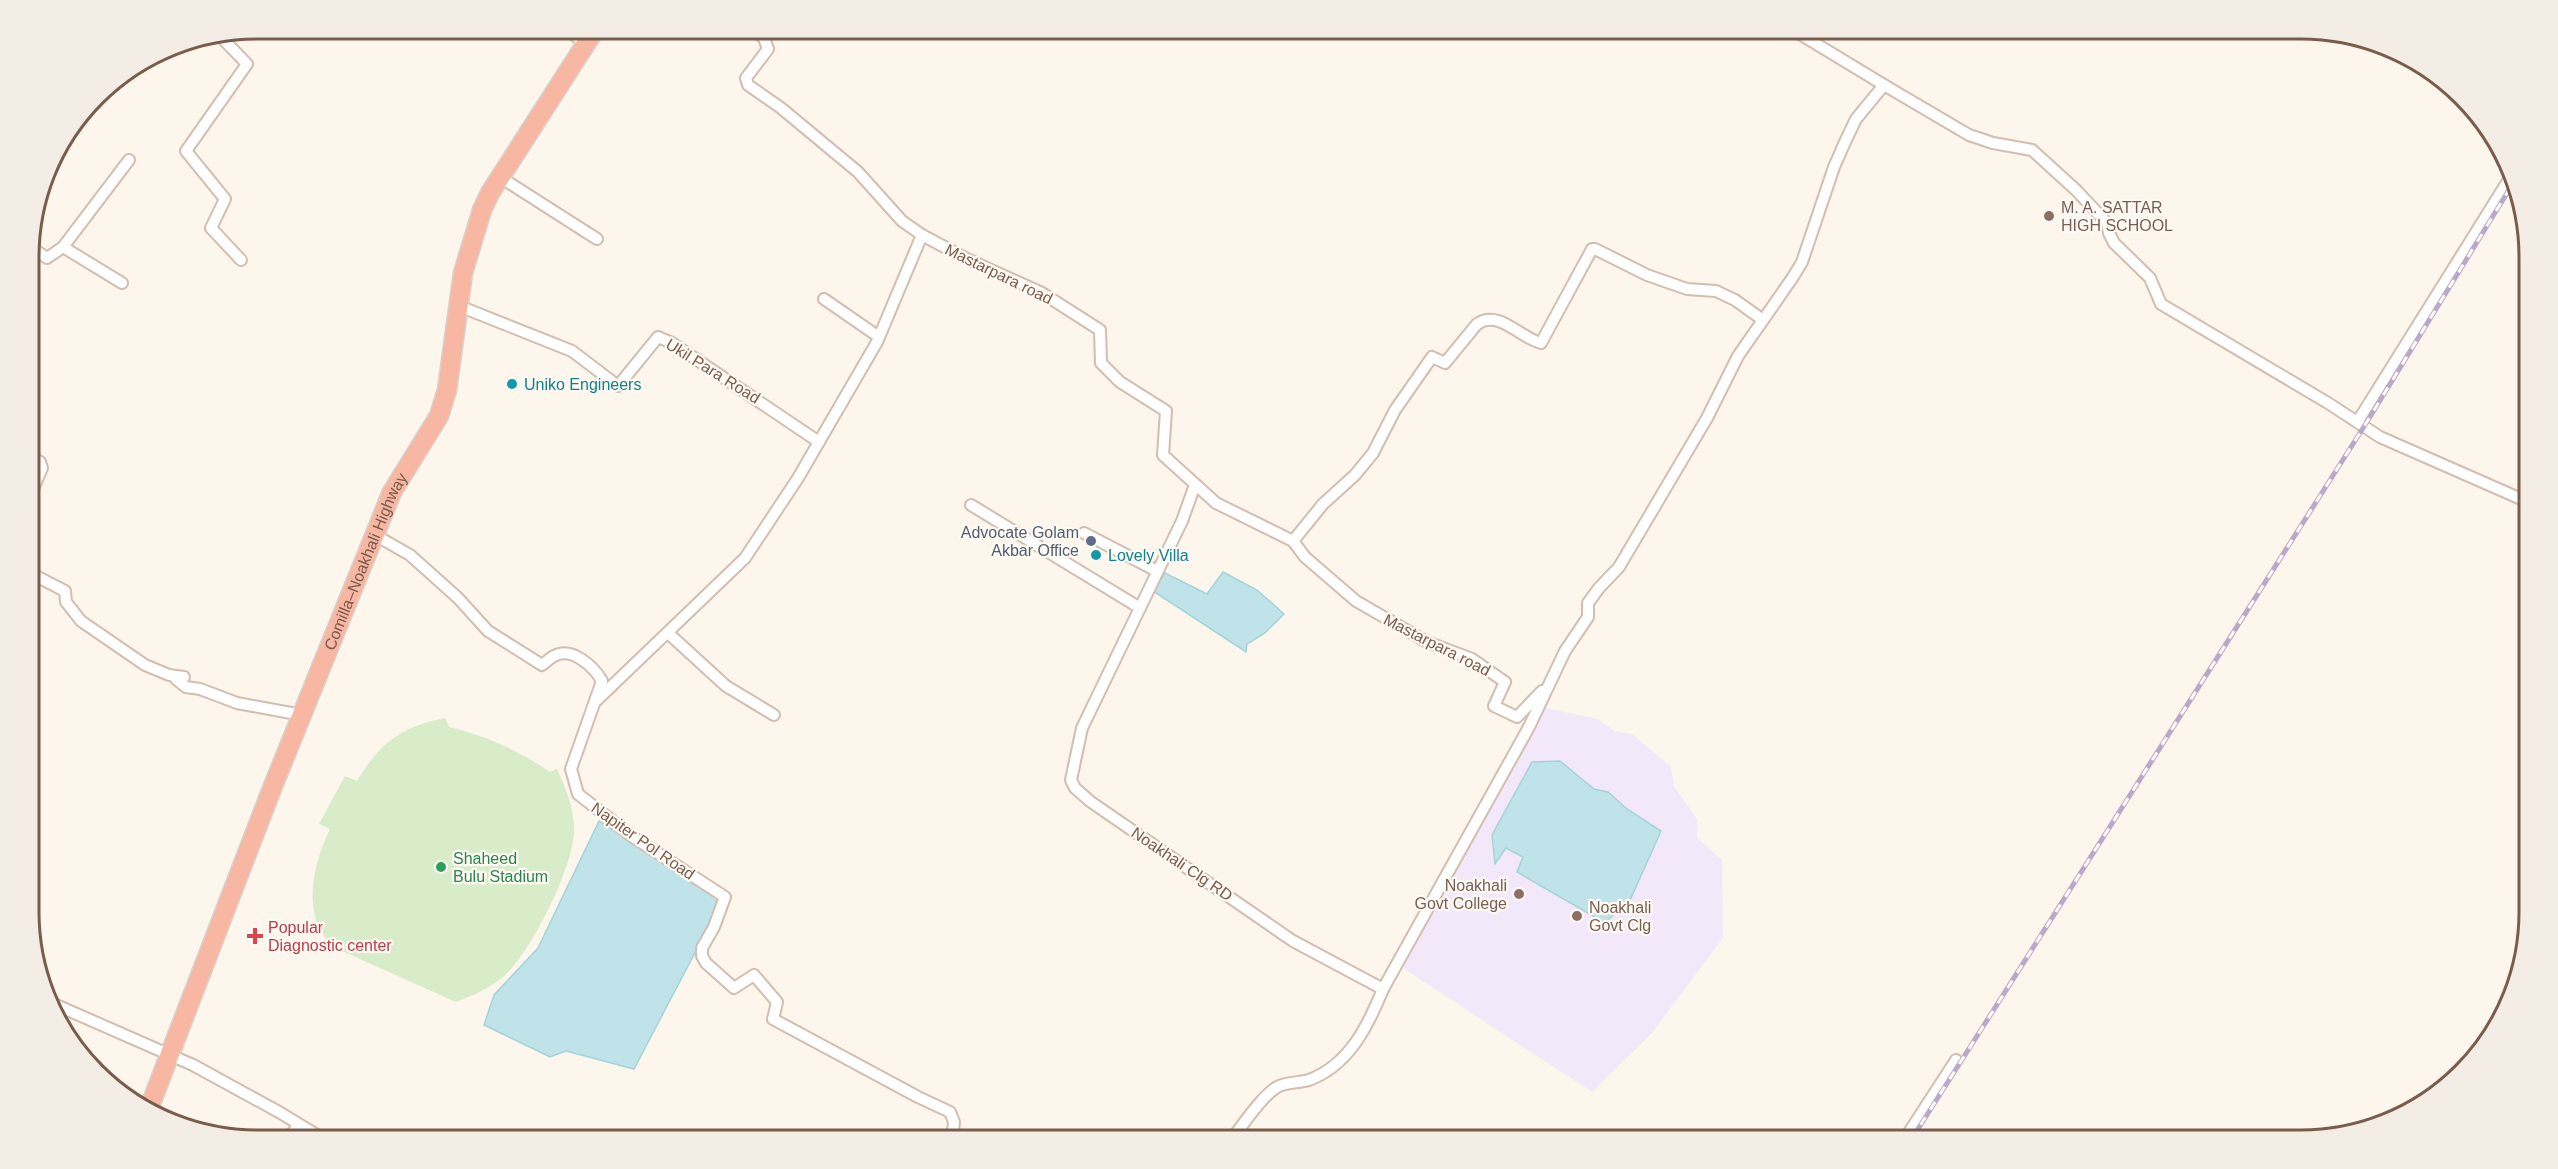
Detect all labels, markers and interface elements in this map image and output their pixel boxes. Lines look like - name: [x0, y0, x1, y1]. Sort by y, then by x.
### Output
- place label: M. A. SATTAR HIGH SCHOOL: [2061, 199, 2173, 234]
- marker: M. A. SATTAR HIGH SCHOOL: [2042, 209, 2056, 223]
- street label: Mastarpara road: [943, 241, 1055, 307]
- street label: Ukil Para Road: [663, 335, 763, 407]
- place label: Uniko Engineers: [524, 376, 641, 393]
- marker: Uniko Engineers: [505, 377, 519, 391]
- street label: Comilla–Noakhali Highway: [320, 470, 410, 652]
- place label: Advocate Golam Akbar Office: [961, 524, 1079, 559]
- marker: Advocate Golam Akbar Office: [1084, 534, 1098, 548]
- place label: Lovely Villa: [1108, 547, 1189, 564]
- marker: Lovely Villa: [1089, 548, 1103, 562]
- street label: Mastarpara road: [1381, 611, 1493, 679]
- street label: Napiter Pol Road: [588, 799, 698, 883]
- street label: Noakhali Clg RD: [1128, 824, 1236, 904]
- place label: Shaheed Bulu Stadium: [453, 850, 548, 885]
- marker: Shaheed Bulu Stadium: [434, 860, 448, 874]
- place label: Noakhali Govt College: [1415, 877, 1507, 912]
- marker: Noakhali Govt College: [1512, 887, 1526, 901]
- place label: Noakhali Govt Clg: [1589, 899, 1651, 934]
- marker: Noakhali Govt Clg: [1570, 909, 1584, 923]
- place label: Popular Diagnostic center: [268, 919, 392, 954]
- marker: Popular Diagnostic center: [246, 927, 264, 945]

